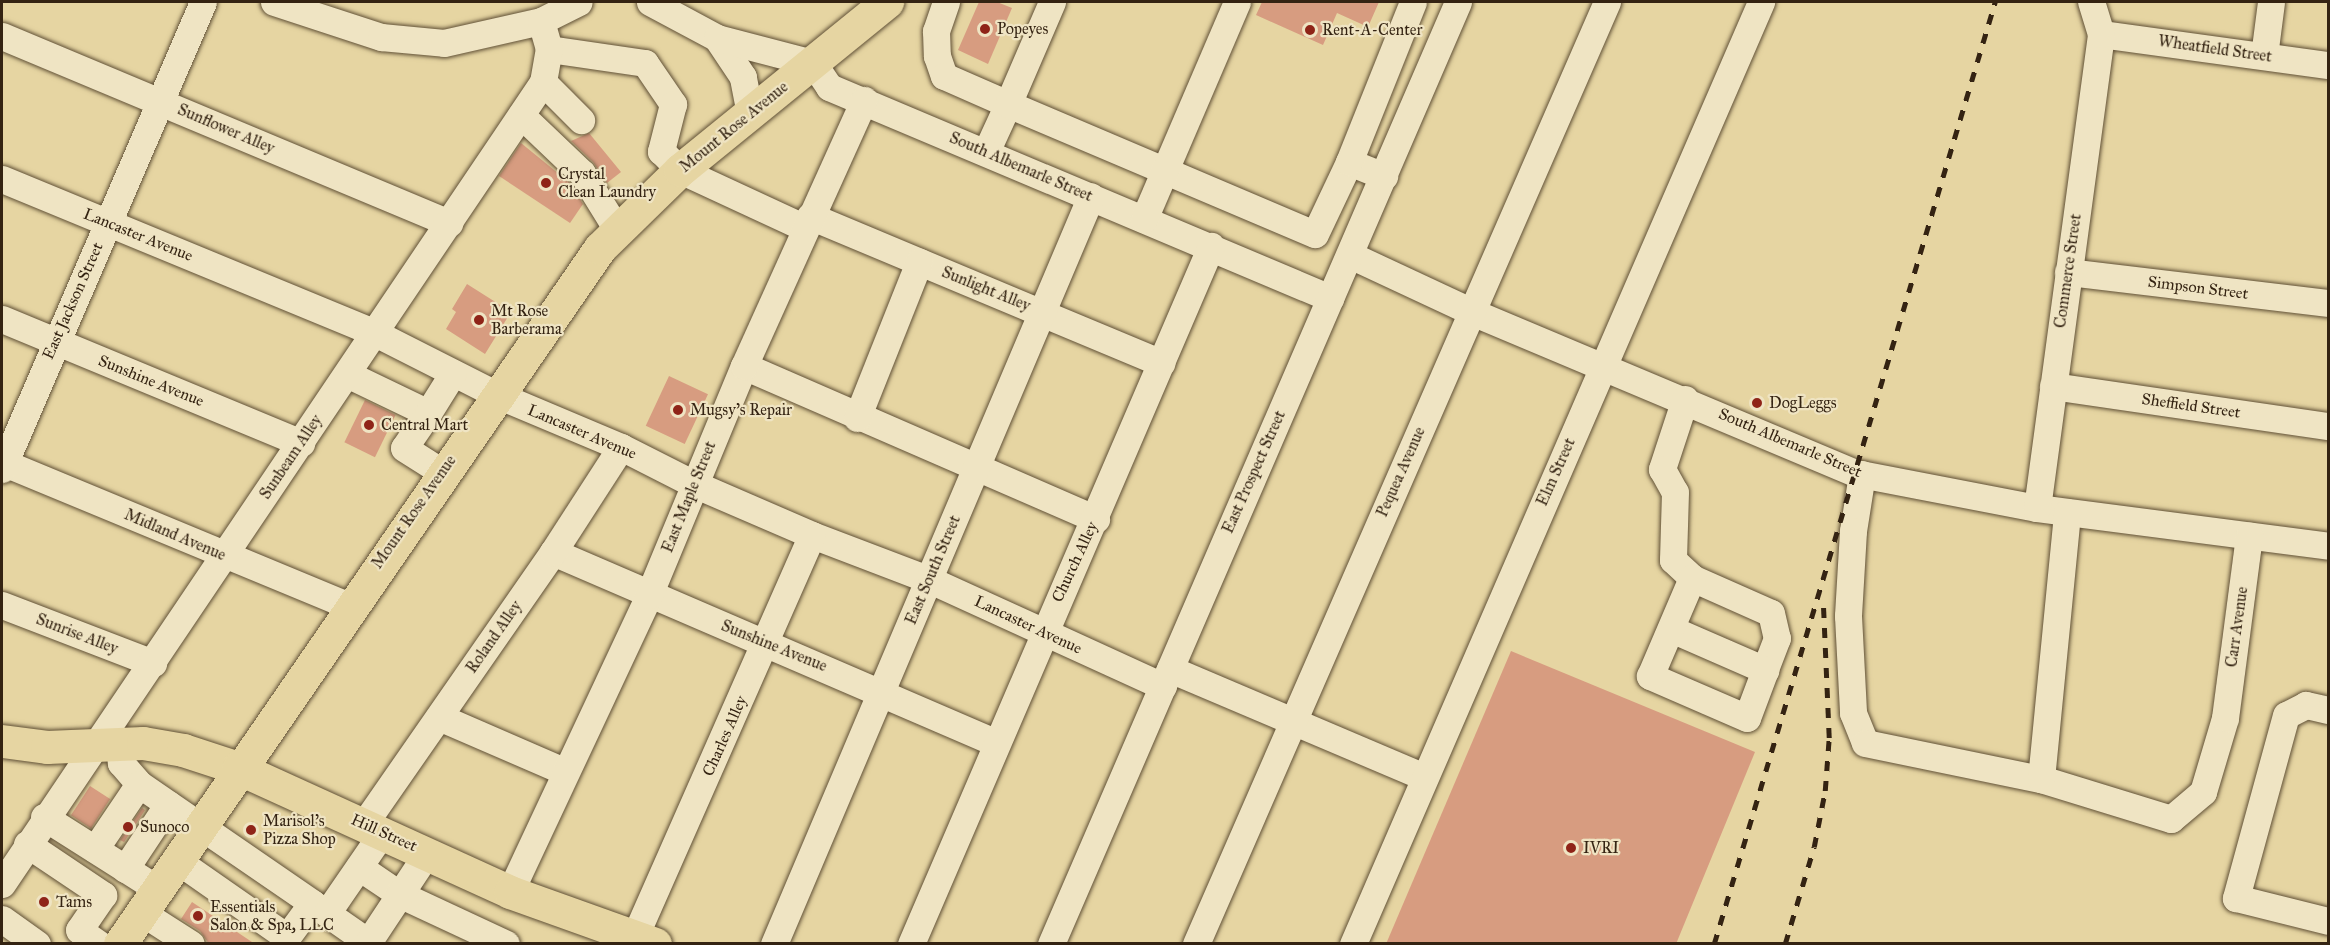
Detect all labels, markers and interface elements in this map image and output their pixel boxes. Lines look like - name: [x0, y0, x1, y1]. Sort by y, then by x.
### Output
- place label: Popeyes: [997, 19, 1048, 39]
- place label: Rent-A-Center: [1322, 20, 1422, 40]
- marker: Popeyes: [978, 22, 992, 36]
- marker: Rent-A-Center: [1303, 23, 1317, 37]
- street label: Wheatfield Street: [2157, 32, 2273, 66]
- street label: Mount Rose Avenue: [676, 77, 792, 177]
- street label: Sunflower Alley: [175, 100, 277, 158]
- street label: South Albemarle Street: [947, 128, 1095, 206]
- place label: Crystal Clean Laundry: [558, 164, 656, 202]
- marker: Crystal Clean Laundry: [539, 176, 553, 190]
- street label: Lancaster Avenue: [80, 204, 196, 266]
- street label: Commerce Street: [2050, 213, 2086, 329]
- street label: East Jackson Street: [39, 240, 107, 362]
- street label: Sunlight Alley: [939, 263, 1033, 315]
- street label: Simpson Street: [2147, 272, 2249, 304]
- place label: Mt Rose Barberama: [491, 301, 562, 339]
- marker: Mt Rose Barberama: [472, 313, 486, 327]
- street label: Sunshine Avenue: [95, 351, 207, 411]
- street label: Sheffield Street: [2140, 390, 2242, 422]
- place label: DogLeggs: [1769, 393, 1837, 413]
- marker: DogLeggs: [1750, 396, 1764, 410]
- street label: Lancaster Avenue: [525, 400, 639, 464]
- place label: Mugsy's Repair: [690, 400, 792, 420]
- marker: Mugsy's Repair: [671, 403, 685, 417]
- street label: South Albemarle Street: [1716, 404, 1864, 482]
- street label: East Prospect Street: [1218, 408, 1290, 536]
- street label: Sunbeam Alley: [256, 411, 326, 503]
- place label: Central Mart: [381, 415, 468, 435]
- marker: Central Mart: [362, 418, 376, 432]
- street label: Pequea Avenue: [1373, 424, 1429, 520]
- street label: Elm Street: [1533, 435, 1579, 509]
- street label: East Maple Street: [658, 438, 720, 556]
- street label: Mount Rose Avenue: [368, 452, 460, 572]
- street label: Midland Avenue: [121, 505, 229, 565]
- street label: East South Street: [901, 512, 965, 628]
- street label: Church Alley: [1048, 519, 1102, 605]
- street label: Carr Avenue: [2222, 585, 2252, 669]
- street label: Lancaster Avenue: [971, 592, 1085, 658]
- street label: Roland Alley: [462, 597, 526, 677]
- street label: Sunrise Alley: [33, 610, 121, 658]
- street label: Sunshine Avenue: [718, 616, 830, 676]
- street label: Charles Alley: [699, 693, 751, 779]
- street label: Hill Street: [348, 810, 420, 856]
- place label: Marisol's Pizza Shop: [263, 811, 336, 849]
- place label: Sunoco: [140, 817, 190, 837]
- marker: Sunoco: [121, 820, 135, 834]
- marker: Marisol's Pizza Shop: [244, 823, 258, 837]
- place label: IVRI: [1583, 838, 1619, 858]
- marker: IVRI: [1564, 841, 1578, 855]
- place label: Tams: [56, 892, 92, 912]
- marker: Tams: [37, 895, 51, 909]
- place label: Essentials Salon & Spa, LLC: [210, 897, 334, 935]
- marker: Essentials Salon & Spa, LLC: [191, 909, 205, 923]

